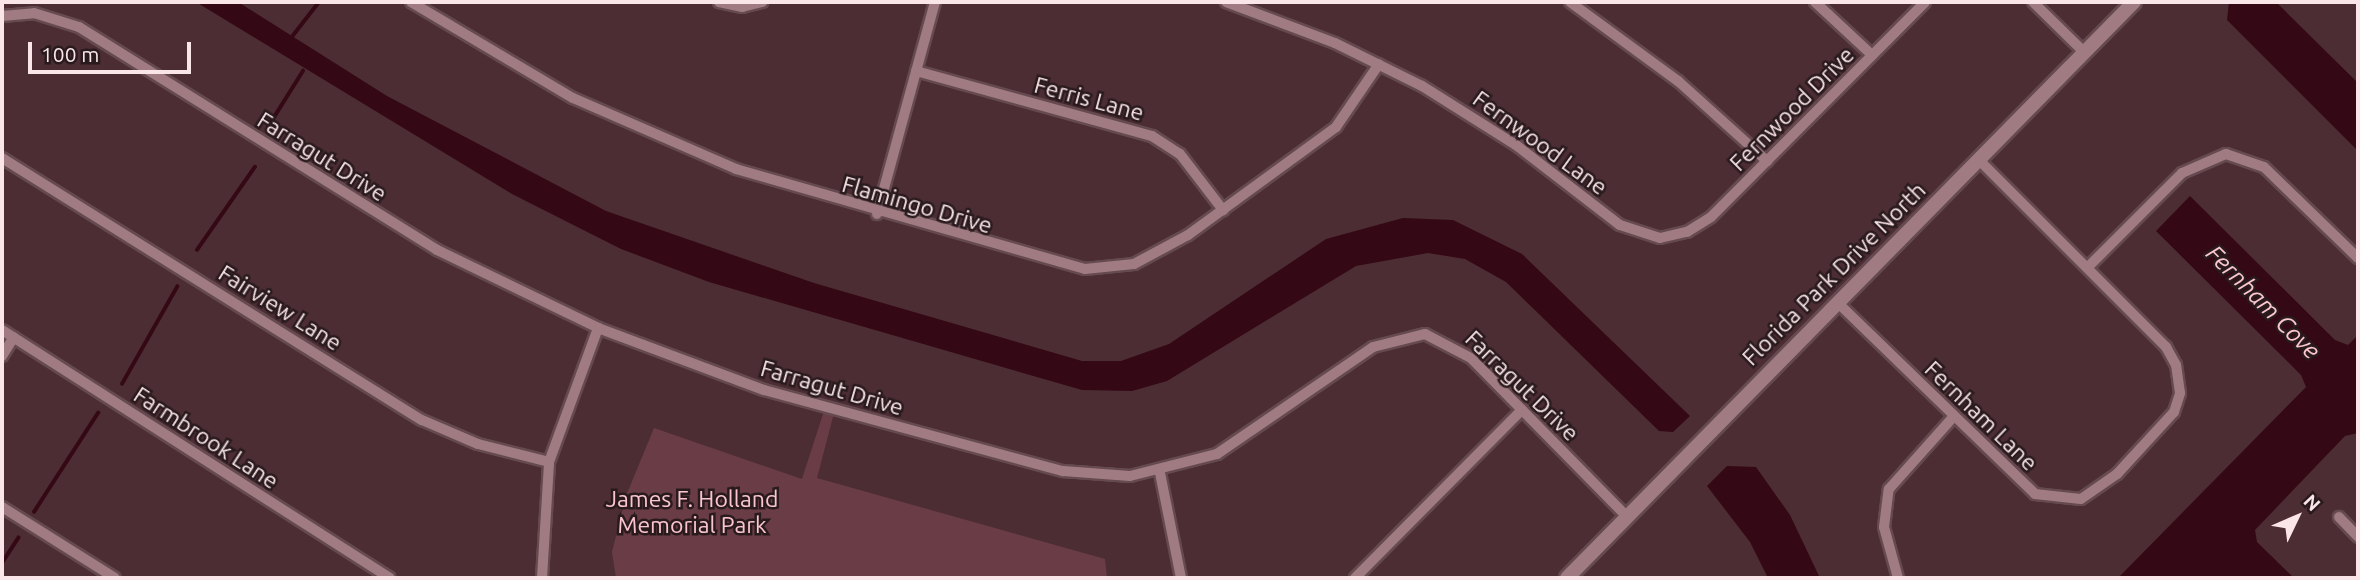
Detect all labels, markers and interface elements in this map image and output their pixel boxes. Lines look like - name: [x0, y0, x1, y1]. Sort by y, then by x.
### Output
- scale bar: [32, 28, 194, 72]
- street label: Fernwood Drive: [1724, 41, 1860, 177]
- text: 100 m: [41, 42, 99, 66]
- street label: Ferris Lane: [1031, 71, 1147, 127]
- street label: Fernwood Lane: [1467, 85, 1613, 201]
- street label: Farragut Drive: [252, 106, 392, 208]
- street label: Flamingo Drive: [839, 170, 995, 240]
- street label: Florida Park Drive North: [1737, 177, 1931, 371]
- water label: Fernham Cove: [2200, 239, 2326, 365]
- street label: Fairview Lane: [213, 259, 347, 357]
- street label: Farragut Drive: [1459, 325, 1585, 447]
- street label: Farragut Drive: [757, 354, 907, 422]
- street label: Fernham Lane: [1919, 355, 2043, 477]
- street label: Farmbrook Lane: [128, 381, 284, 495]
- north arrow: [2262, 482, 2332, 552]
- park label: James F. Holland Memorial Park: [606, 485, 778, 539]
- text: N: [2299, 490, 2325, 515]

